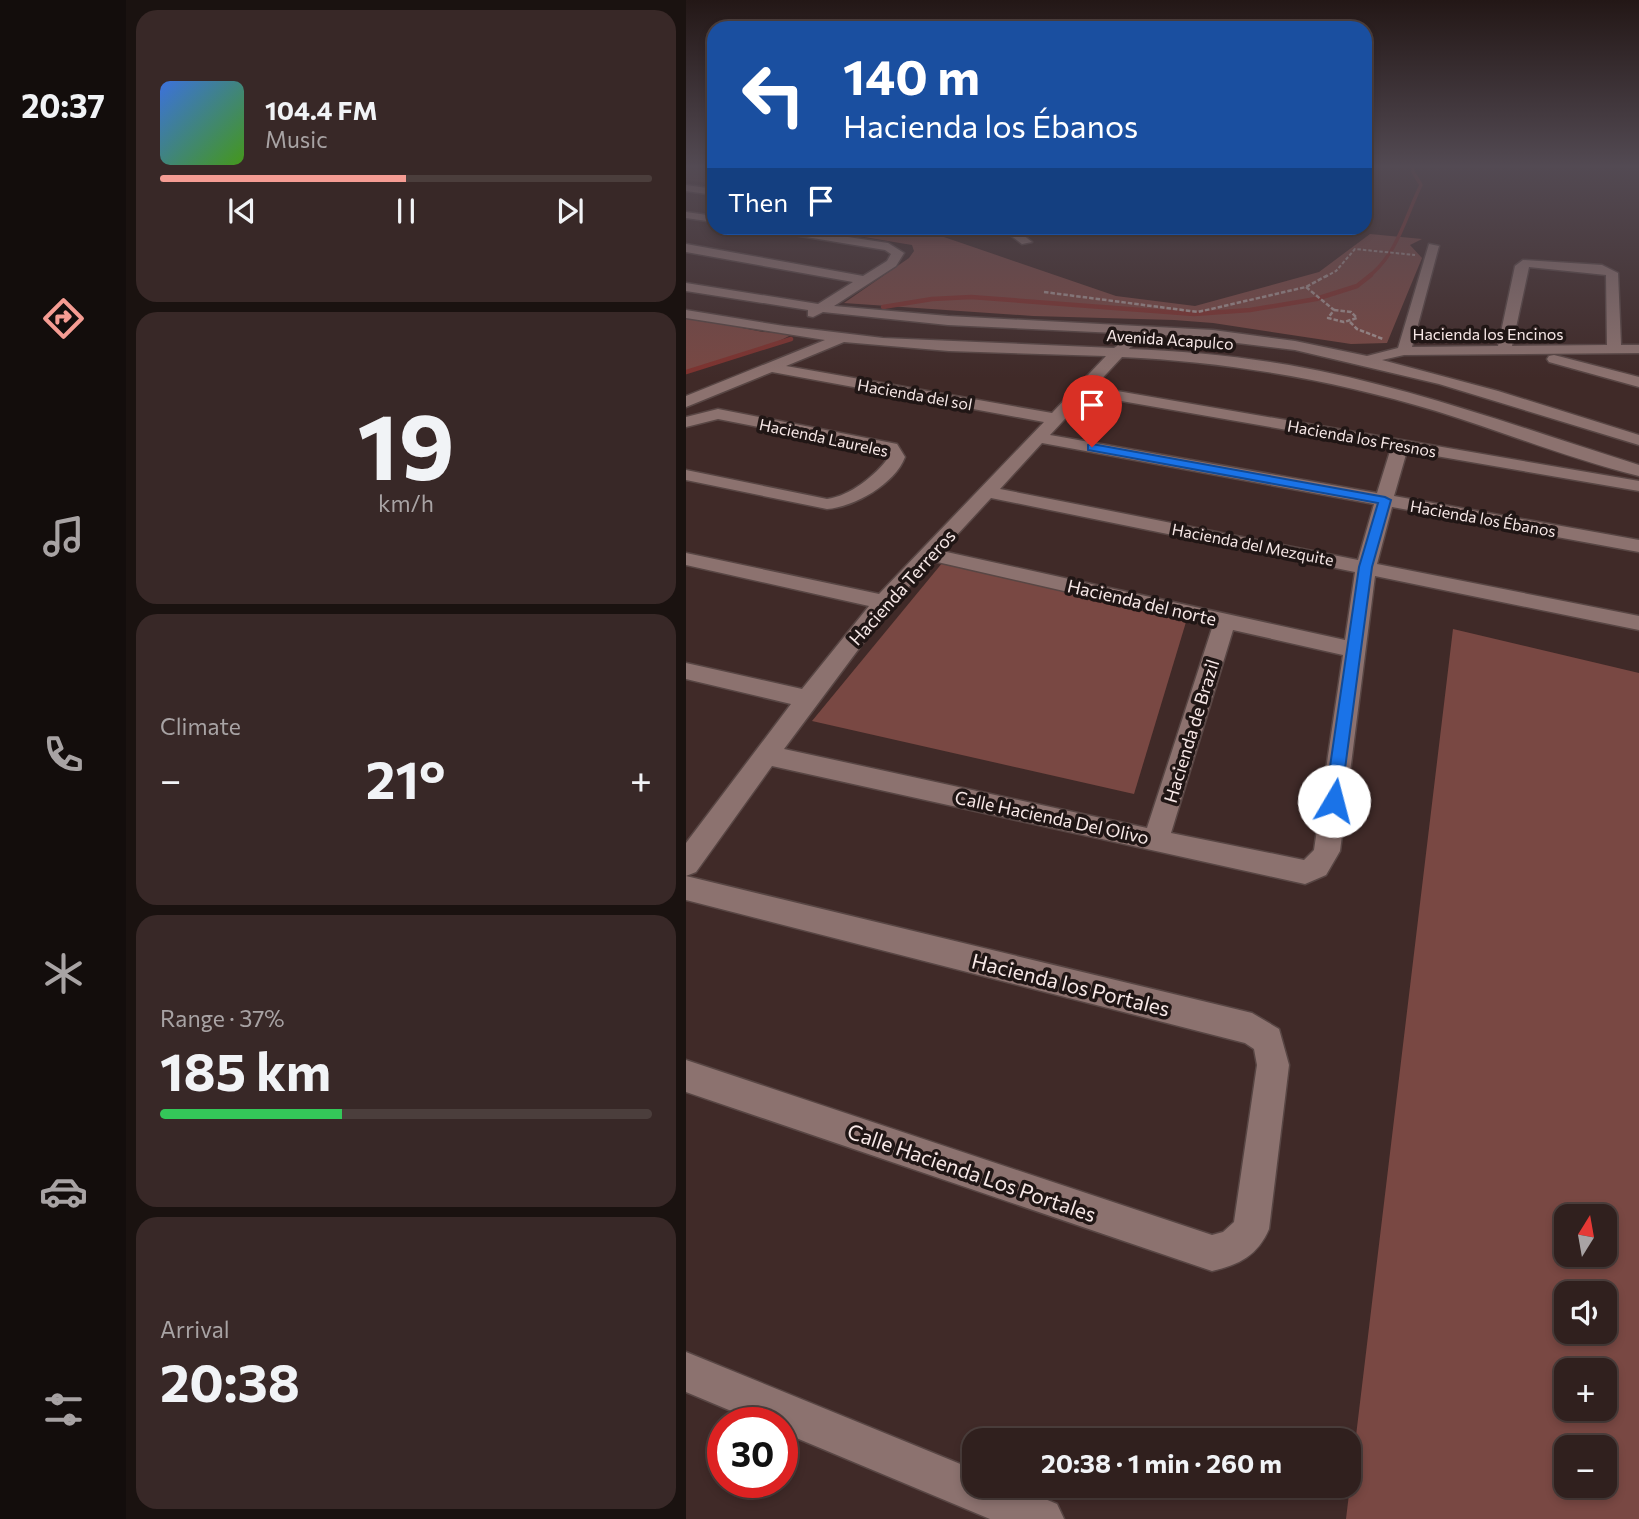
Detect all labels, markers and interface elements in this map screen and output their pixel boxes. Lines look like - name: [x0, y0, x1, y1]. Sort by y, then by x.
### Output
- text: 140 m: [843, 45, 980, 105]
- icon: left: [728, 49, 819, 140]
- text: 20:37: [21, 85, 105, 125]
- text: 104.4 FM: [265, 94, 378, 125]
- text: Hacienda los Ébanos: [843, 105, 1138, 145]
- text: Music: [265, 125, 328, 153]
- icon: arrive: [802, 182, 840, 220]
- text: Then: [728, 186, 788, 217]
- icon: previous: [223, 192, 261, 230]
- icon: pause: [387, 192, 425, 230]
- icon: next: [551, 192, 589, 230]
- icon: directions: [39, 294, 88, 343]
- street label: Hacienda los Encinos: [1412, 324, 1564, 343]
- street label: Avenida Acapulco: [1106, 325, 1234, 353]
- street label: Hacienda del sol: [856, 375, 974, 413]
- pin: [1062, 375, 1122, 447]
- icon: arrive: [1073, 386, 1111, 424]
- text: 19: [357, 387, 455, 499]
- street label: Hacienda Laureles: [758, 414, 890, 460]
- street label: Hacienda los Fresnos: [1286, 416, 1438, 460]
- text: km/h: [378, 489, 434, 517]
- street label: Hacienda los Ébanos: [1409, 496, 1557, 540]
- icon: music: [39, 512, 88, 561]
- street label: Hacienda del Mezquite: [1170, 519, 1336, 569]
- street label: Hacienda Terreros: [844, 525, 960, 649]
- street label: Hacienda del norte: [1065, 574, 1219, 630]
- street label: Hacienda de Brazil: [1159, 657, 1223, 805]
- text: Climate: [160, 712, 241, 740]
- icon: phone: [39, 730, 88, 779]
- text: 21°: [366, 746, 445, 810]
- text: −: [160, 755, 182, 802]
- text: +: [630, 755, 652, 802]
- position arrow: [1297, 764, 1371, 838]
- street label: Calle Hacienda Del Olivo: [953, 786, 1151, 848]
- street label: Hacienda los Portales: [969, 947, 1173, 1021]
- icon: climate: [39, 949, 88, 998]
- text: Range · 37%: [160, 1004, 285, 1032]
- text: 185 km: [160, 1038, 331, 1102]
- street label: Calle Hacienda Los Portales: [844, 1118, 1100, 1226]
- icon: car: [39, 1167, 88, 1216]
- north arrow: [1554, 1204, 1617, 1267]
- map controls: [1554, 1204, 1617, 1498]
- button: sound: [1554, 1281, 1617, 1344]
- text: Arrival: [160, 1315, 230, 1343]
- text: 20:38: [160, 1349, 300, 1413]
- button: +: [1554, 1358, 1617, 1421]
- icon: filters: [39, 1385, 88, 1434]
- speed limit sign: 30: [707, 1407, 798, 1498]
- button: −: [1554, 1435, 1617, 1498]
- text: 20:38 · 1 min · 260 m: [1041, 1447, 1282, 1478]

